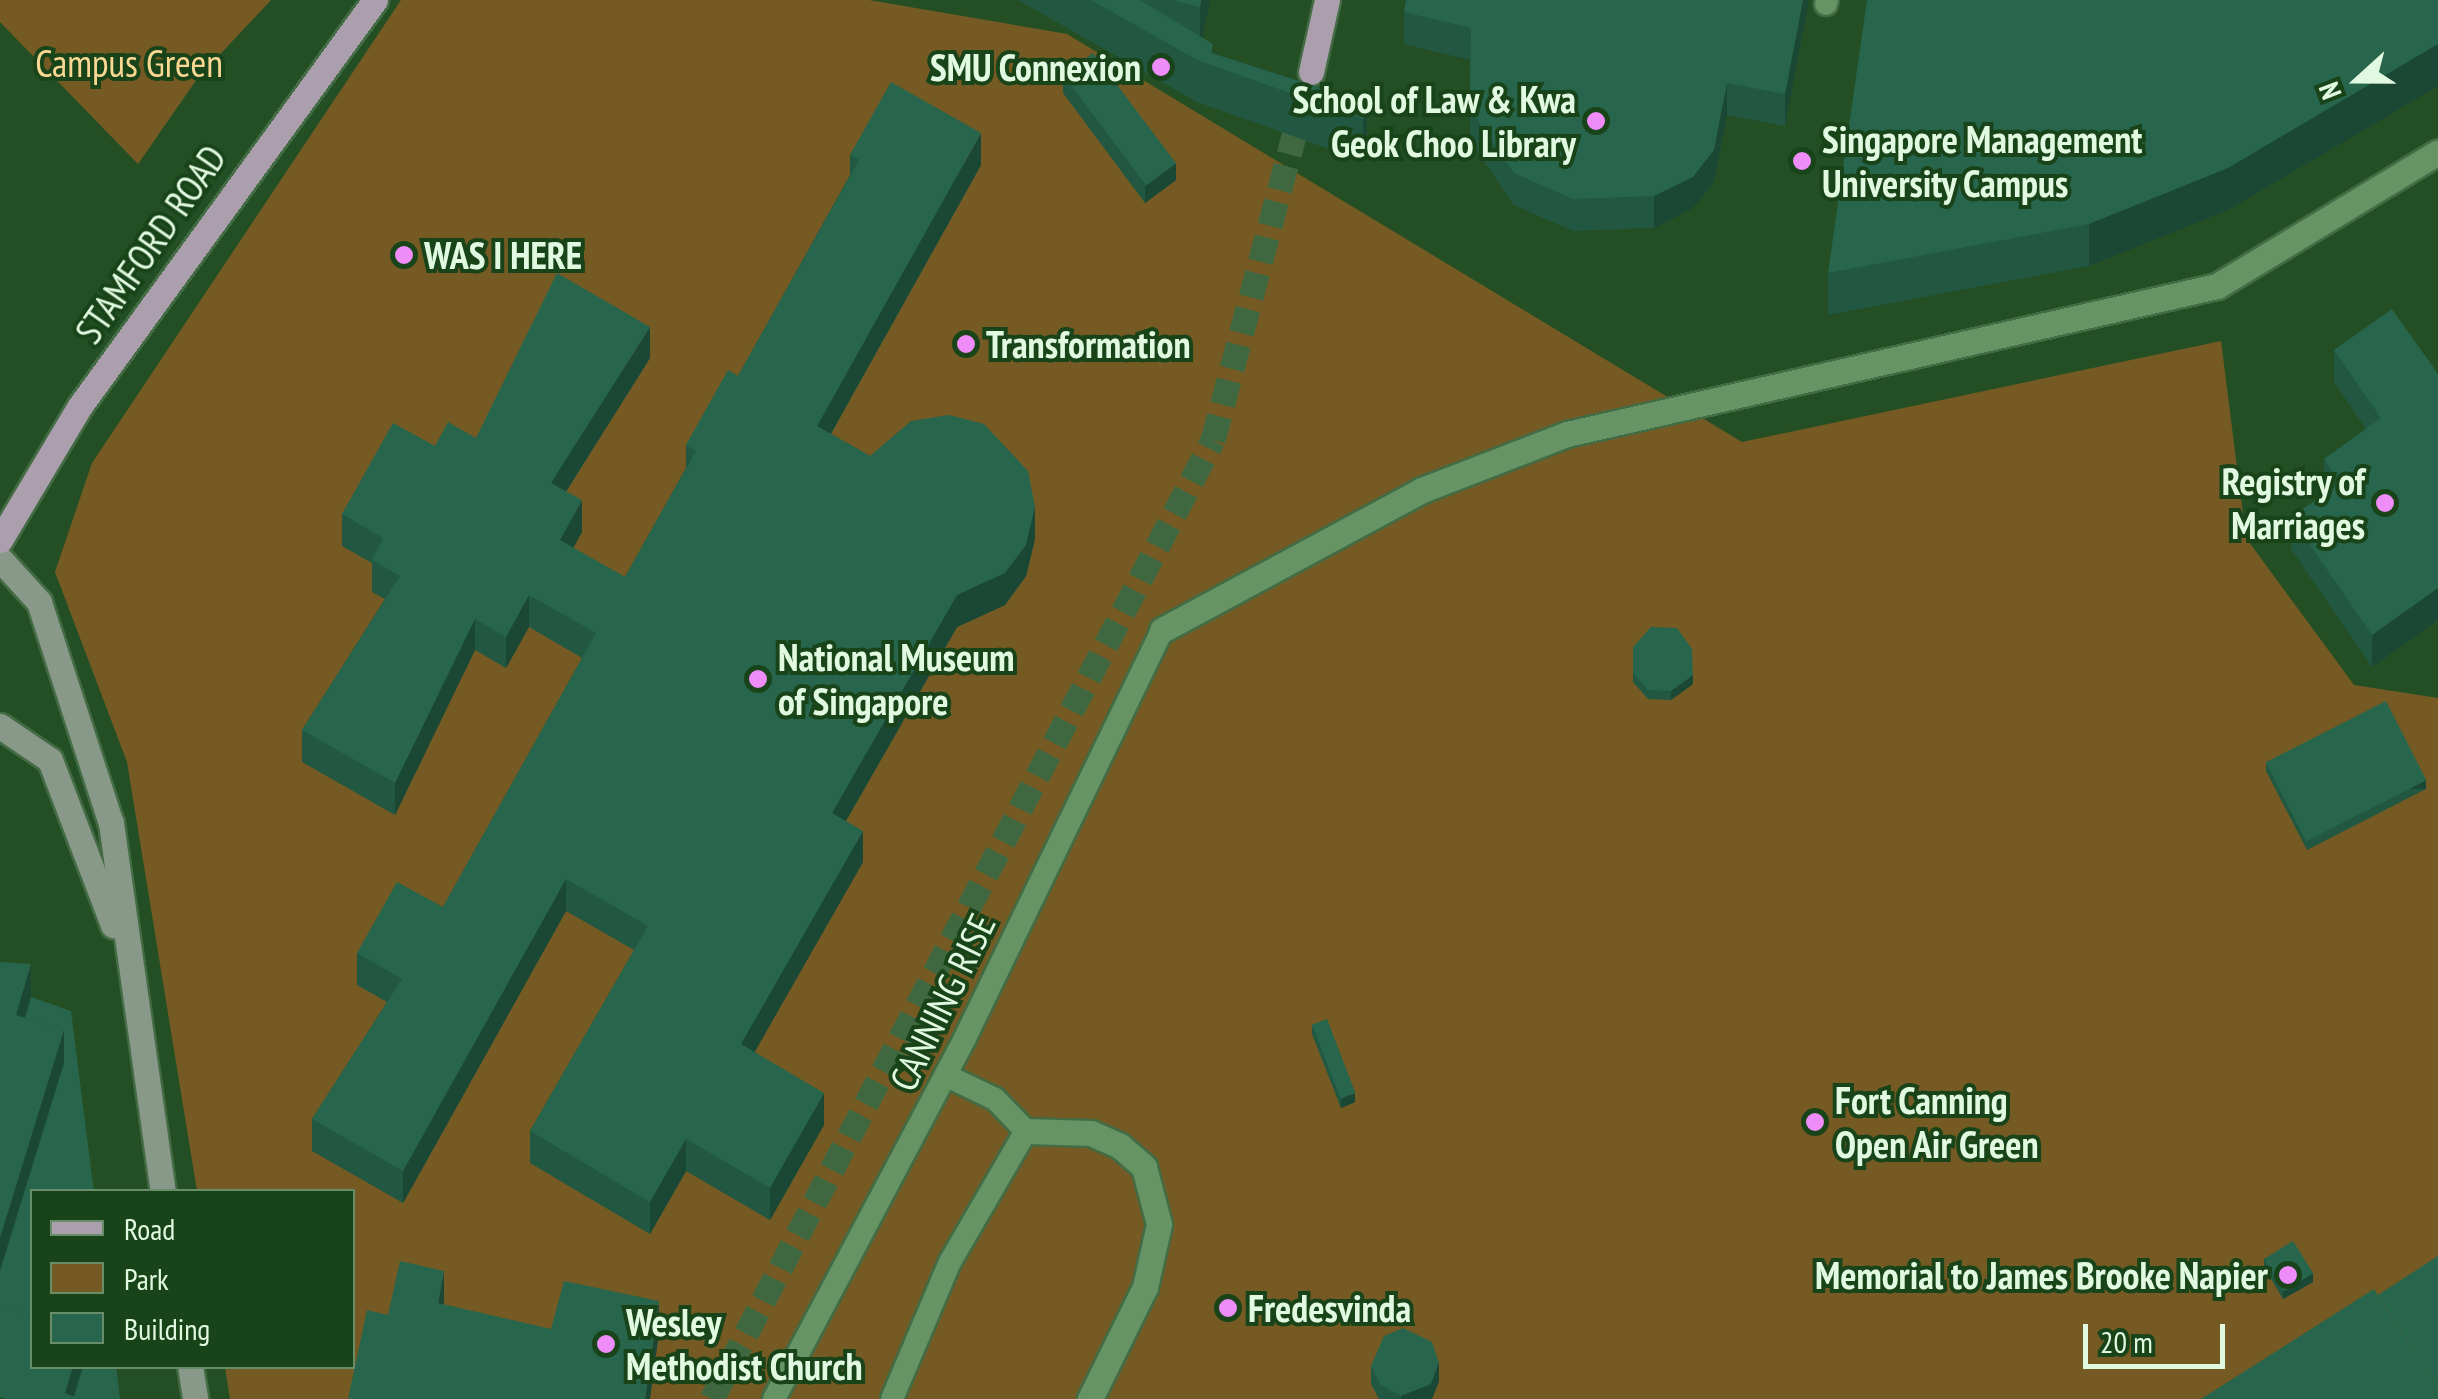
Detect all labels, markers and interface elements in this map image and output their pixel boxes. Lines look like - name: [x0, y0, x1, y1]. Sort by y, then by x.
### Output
- north arrow: [2308, 30, 2408, 130]
- park label: Campus Green: [35, 40, 223, 86]
- place label: SMU Connexion: [930, 44, 1141, 90]
- marker: SMU Connexion: [1150, 56, 1172, 78]
- place label: School of Law & Kwa Geok Choo Library: [1292, 76, 1576, 165]
- text: N: [2310, 77, 2350, 105]
- marker: School of Law & Kwa Geok Choo Library: [1585, 110, 1607, 132]
- place label: Singapore Management University Campus: [1822, 116, 2142, 205]
- street label: STAMFORD ROAD: [65, 136, 235, 352]
- marker: Singapore Management University Campus: [1791, 150, 1813, 172]
- place label: WAS I HERE: [424, 232, 582, 278]
- marker: WAS I HERE: [393, 244, 415, 266]
- place label: Transformation: [986, 321, 1191, 367]
- marker: Transformation: [955, 333, 977, 355]
- place label: Registry of Marriages: [2221, 458, 2365, 548]
- marker: Registry of Marriages: [2374, 492, 2396, 514]
- place label: National Museum of Singapore: [778, 634, 1014, 724]
- marker: National Museum of Singapore: [747, 668, 769, 690]
- street label: CANNING RISE: [880, 906, 1004, 1098]
- place label: Fort Canning Open Air Green: [1835, 1077, 2040, 1166]
- marker: Fort Canning Open Air Green: [1804, 1111, 1826, 1133]
- legend: [30, 1189, 355, 1369]
- text: Road: [124, 1209, 175, 1248]
- place label: Memorial to James Brooke Napier: [1815, 1252, 2268, 1298]
- text: Park: [124, 1259, 169, 1298]
- marker: Memorial to James Brooke Napier: [2277, 1264, 2299, 1286]
- place label: Fredesvinda: [1248, 1285, 1411, 1331]
- marker: Fredesvinda: [1217, 1297, 1239, 1319]
- place label: Wesley Methodist Church: [626, 1299, 863, 1388]
- scale bar: [2088, 1304, 2230, 1366]
- text: Building: [124, 1309, 210, 1348]
- text: 20 m: [2100, 1322, 2153, 1361]
- marker: Wesley Methodist Church: [595, 1333, 617, 1355]

